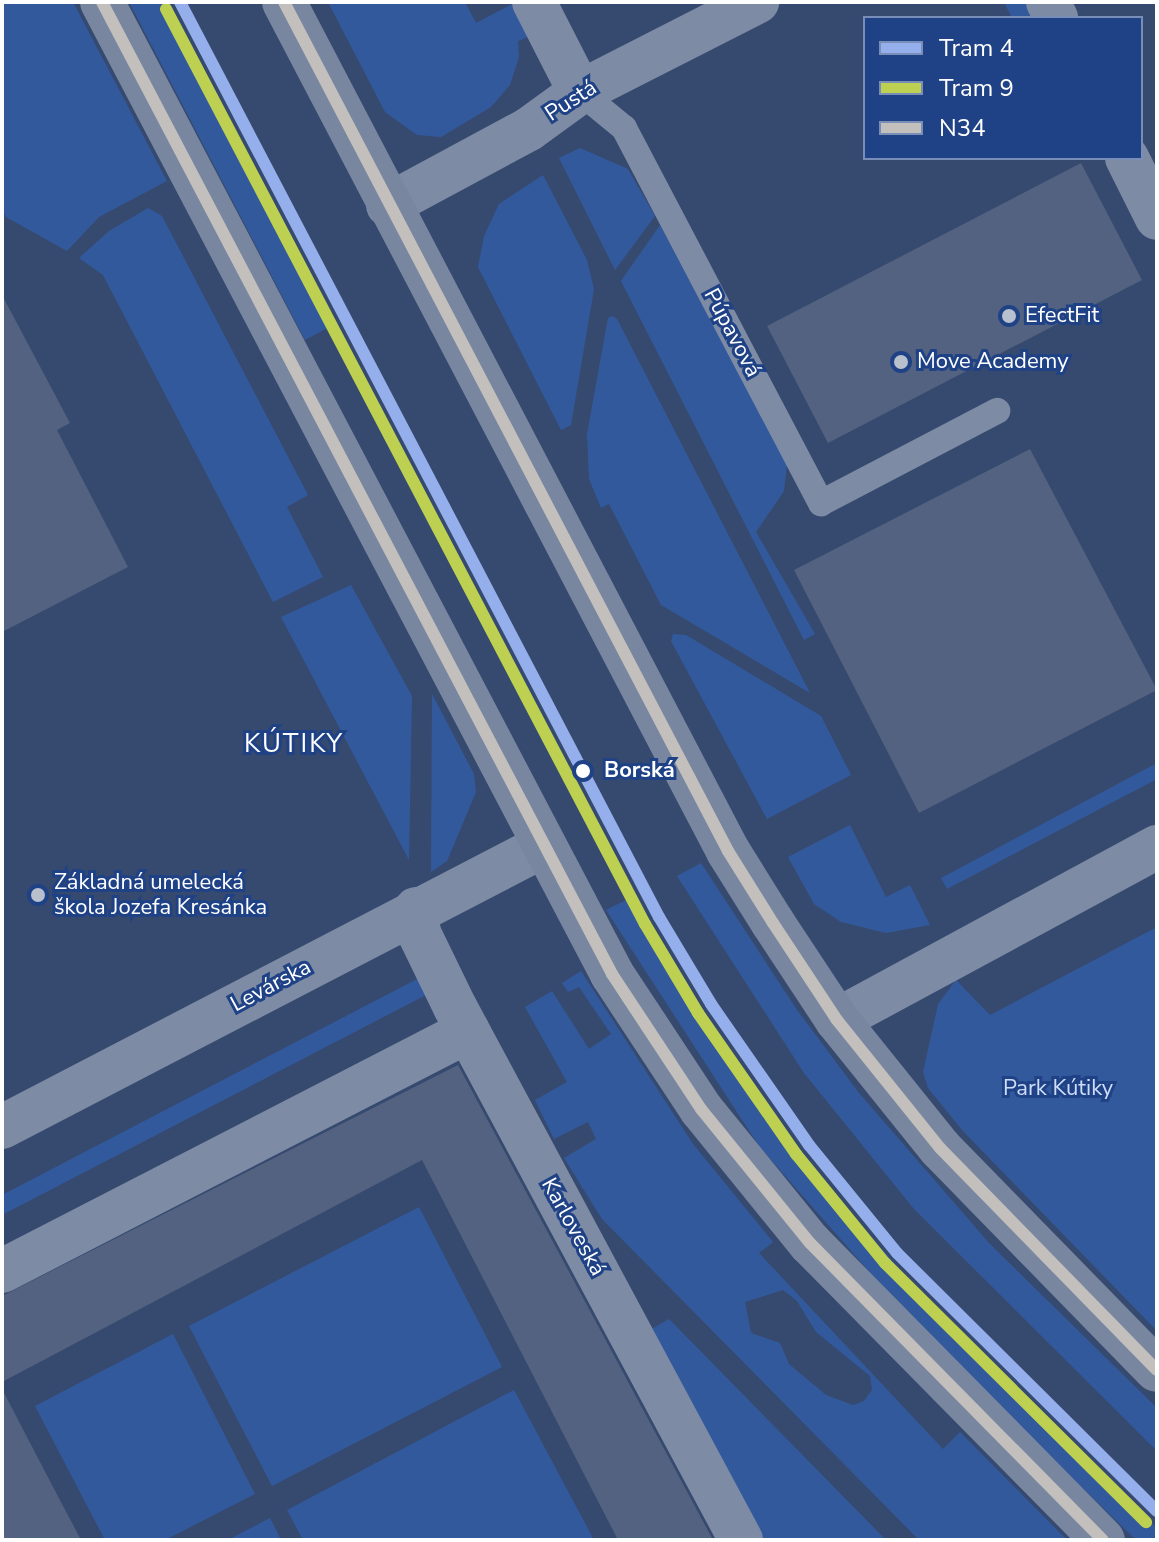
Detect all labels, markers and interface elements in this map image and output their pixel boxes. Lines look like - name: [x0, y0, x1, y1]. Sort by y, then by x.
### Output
- legend: [863, 16, 1143, 160]
- text: Tram 4: [939, 32, 1014, 64]
- text: Tram 9: [939, 72, 1014, 104]
- street label: Pustá: [540, 75, 602, 127]
- text: N34: [939, 112, 986, 144]
- street label: Púpavová: [698, 284, 766, 382]
- place label: EfectFit: [1025, 303, 1099, 329]
- marker: EfectFit: [1000, 307, 1018, 325]
- place label: Move Academy: [917, 349, 1069, 375]
- marker: Move Academy: [892, 353, 910, 371]
- district label: KÚTIKY: [244, 728, 344, 760]
- marker: Borská: [569, 757, 597, 785]
- place label: Borská: [604, 758, 675, 784]
- place label: Základná umelecká škola Jozefa Kresánka: [54, 869, 267, 920]
- marker: Základná umelecká škola Jozefa Kresánka: [29, 886, 47, 904]
- street label: Levárska: [226, 954, 316, 1018]
- park label: Park Kútiky: [1003, 1076, 1113, 1102]
- street label: Karloveská: [535, 1173, 611, 1281]

